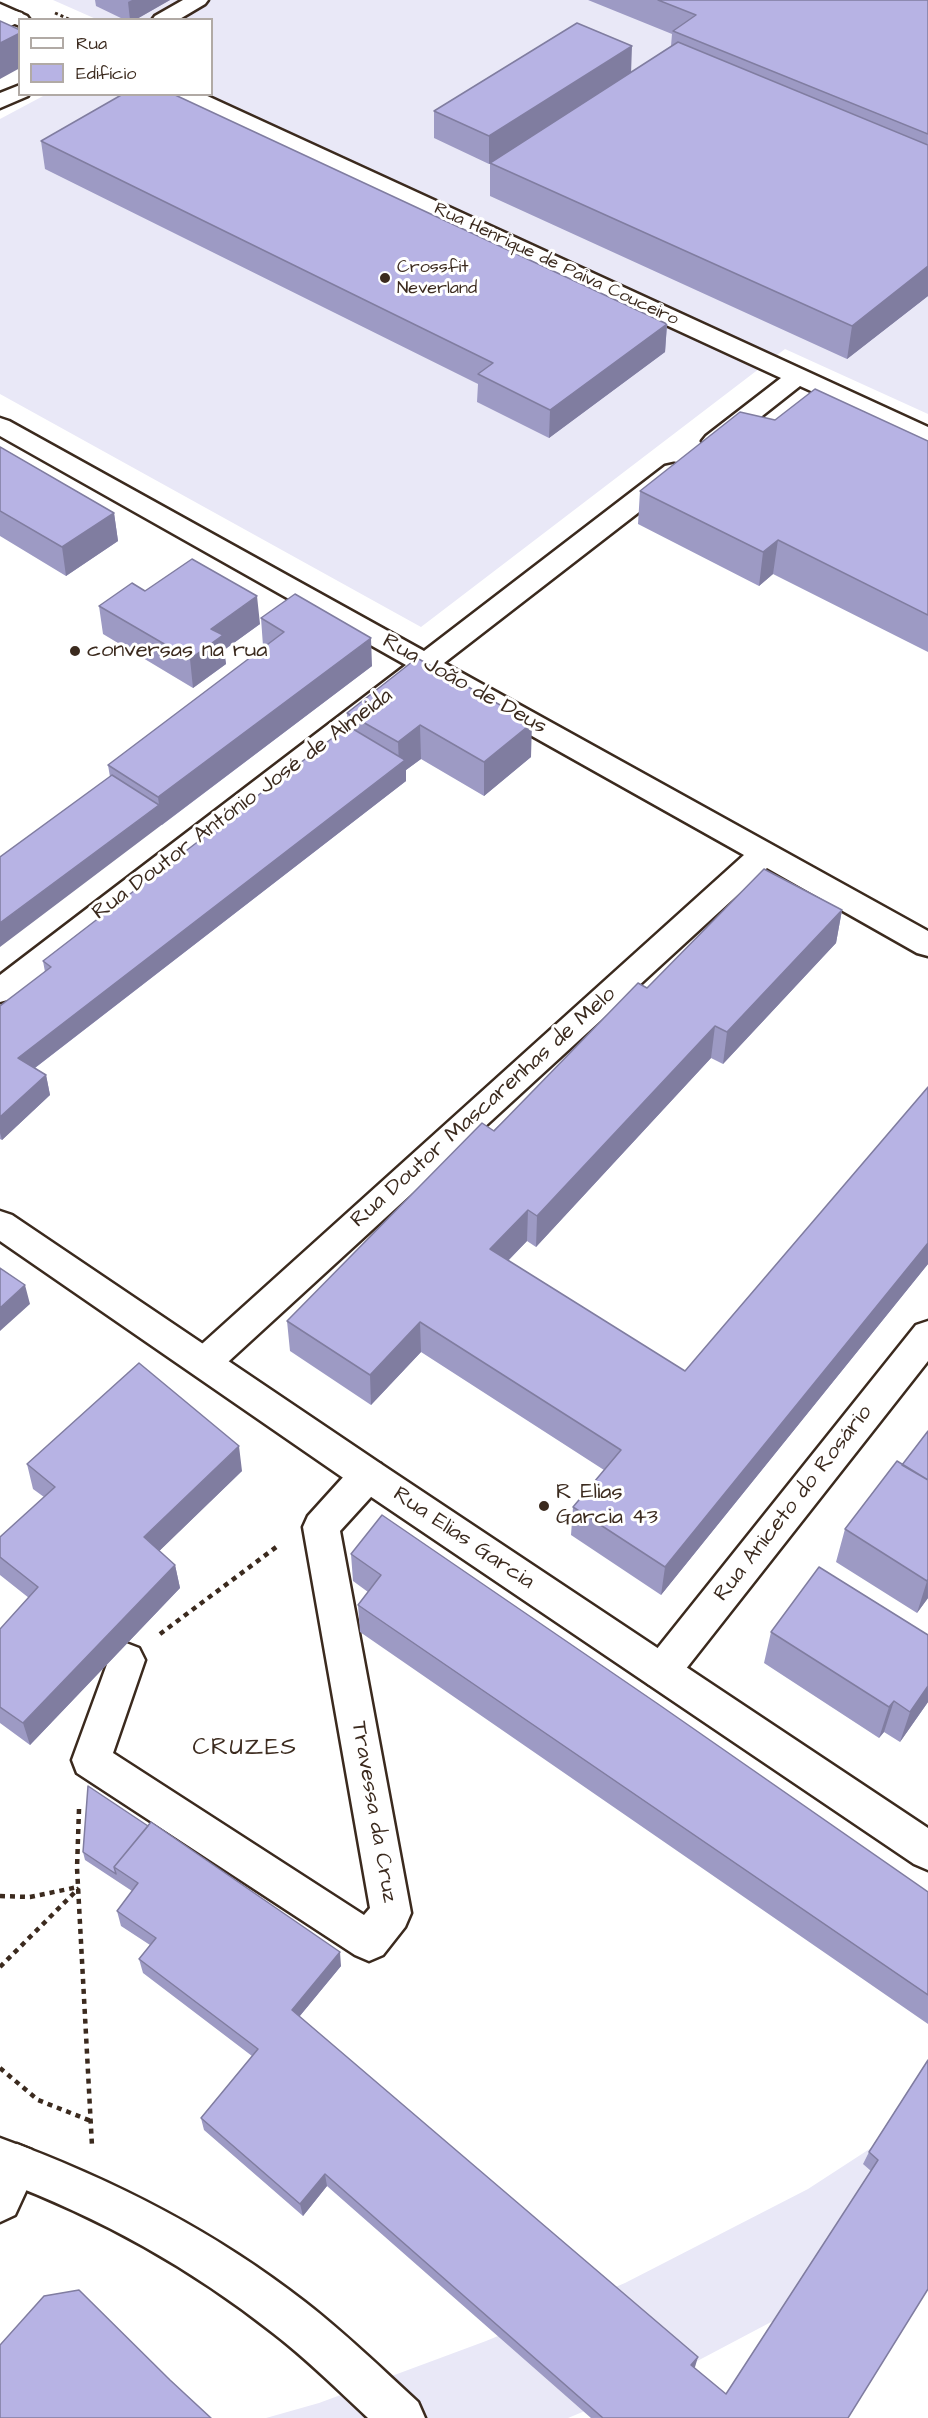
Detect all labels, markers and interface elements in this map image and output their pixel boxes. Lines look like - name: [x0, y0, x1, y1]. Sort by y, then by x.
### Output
- legend: [18, 18, 213, 96]
- text: Rua: [76, 31, 107, 56]
- text: Edifício: [76, 61, 136, 86]
- street label: Rua Henrique de Paiva Couceiro: [430, 199, 682, 331]
- place label: Crossfit Neverland: [397, 257, 477, 300]
- marker: Crossfit Neverland: [378, 271, 392, 285]
- street label: Rua João de Deus: [377, 629, 551, 741]
- place label: conversas na rua: [87, 638, 267, 664]
- marker: conversas na rua: [68, 644, 82, 658]
- street label: Rua Doutor António José de Almeida: [88, 683, 398, 927]
- street label: Rua Doutor Mascarenhas de Melo: [346, 982, 622, 1234]
- street label: Rua Aniceto do Rosário: [709, 1401, 879, 1607]
- place label: R Elias Garcia 43: [556, 1480, 658, 1532]
- street label: Rua Elias Garcia: [387, 1482, 539, 1596]
- marker: R Elias Garcia 43: [537, 1499, 551, 1513]
- street label: Travessa da Cruz: [344, 1719, 402, 1905]
- district label: CRUZES: [192, 1735, 298, 1763]

